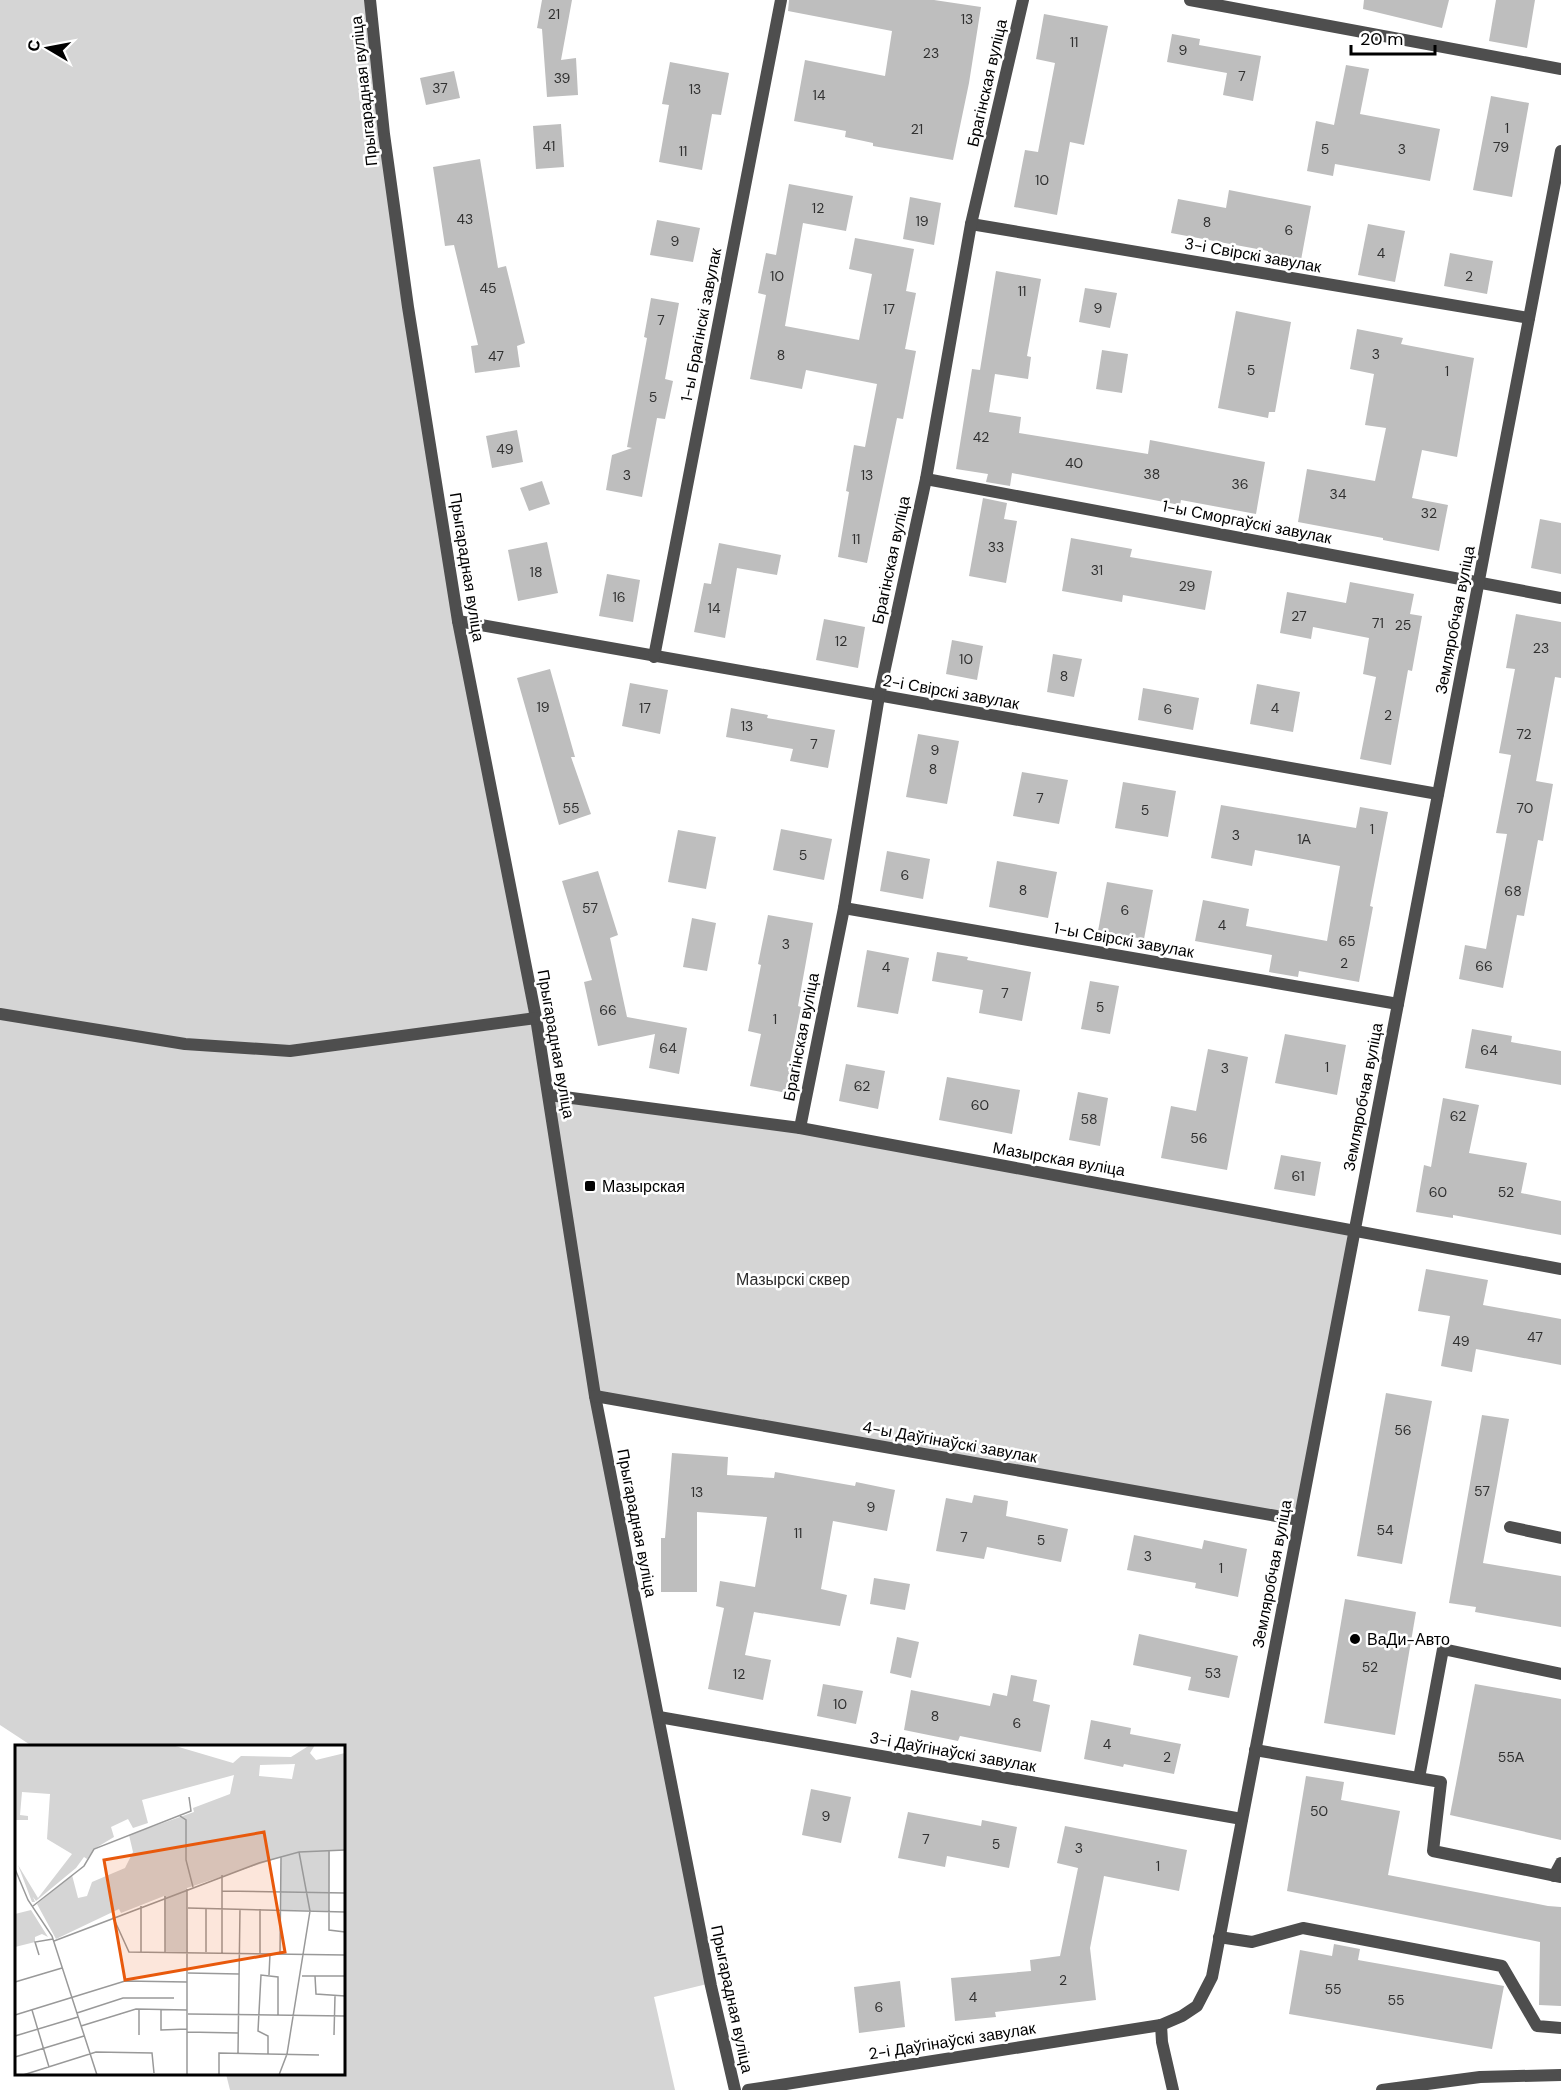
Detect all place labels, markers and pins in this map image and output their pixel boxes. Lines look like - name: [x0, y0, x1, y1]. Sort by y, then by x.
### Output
- place label: Мазырская: [602, 1176, 685, 1197]
- marker: Мазырская: [583, 1179, 597, 1193]
- place label: ВаДи-Авто: [1367, 1629, 1450, 1650]
- marker: ВаДи-Авто: [1348, 1632, 1362, 1646]

